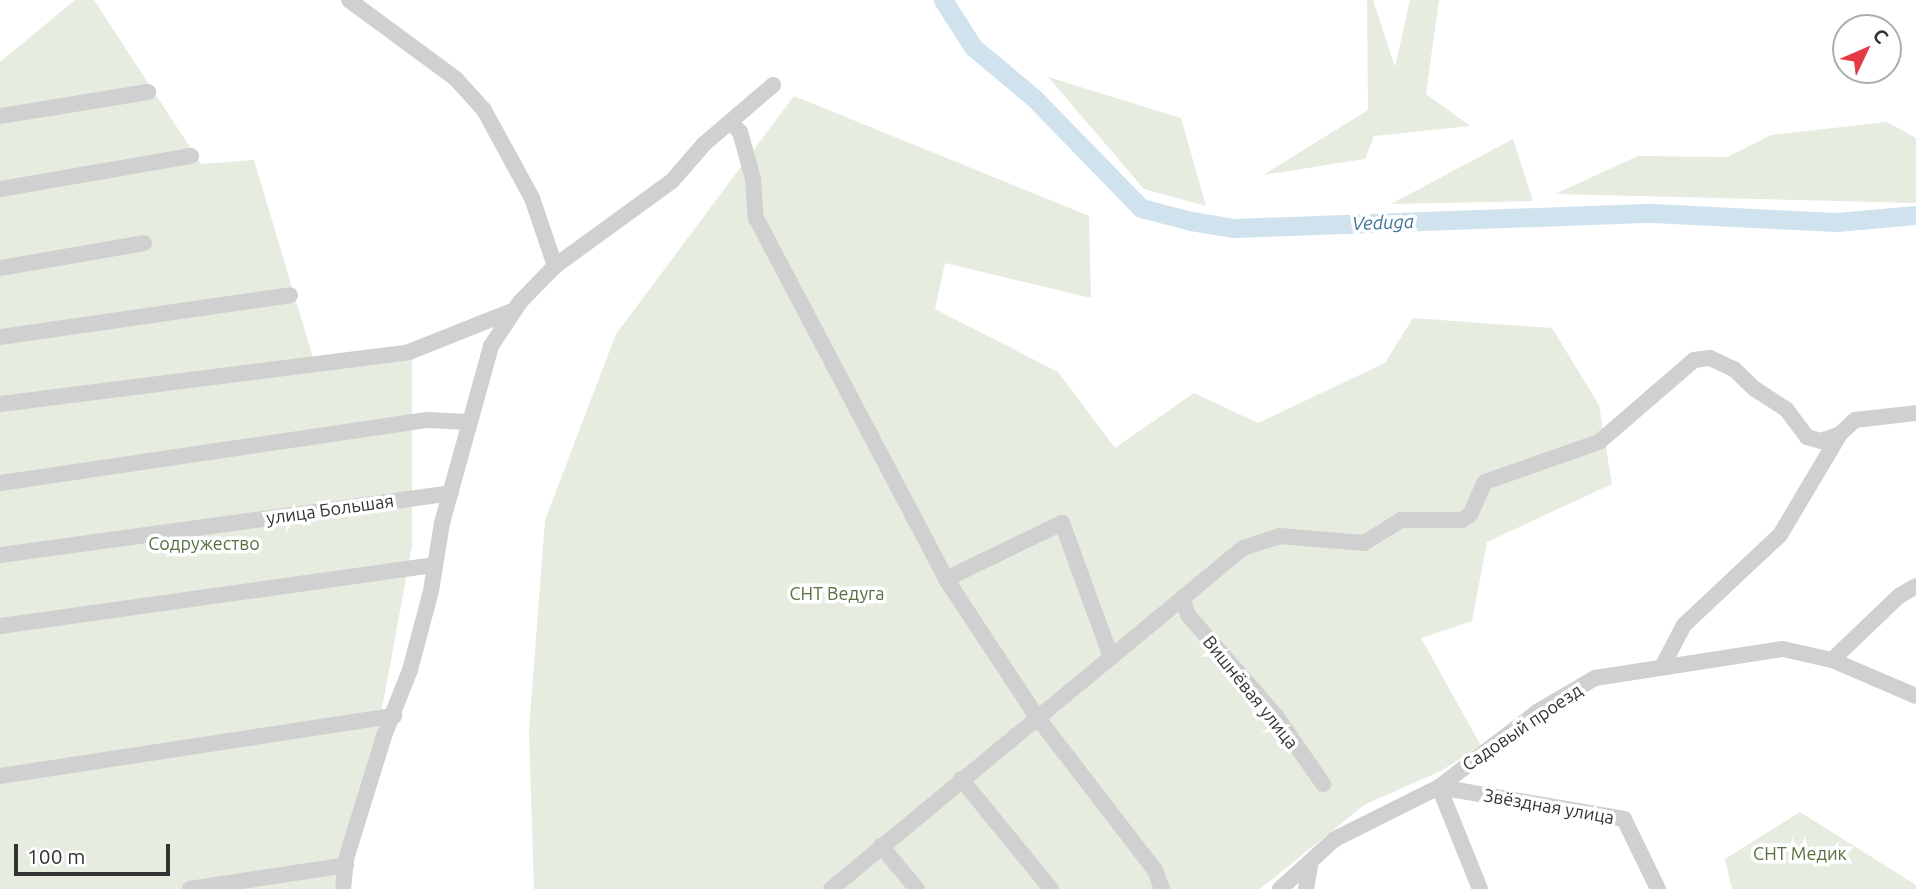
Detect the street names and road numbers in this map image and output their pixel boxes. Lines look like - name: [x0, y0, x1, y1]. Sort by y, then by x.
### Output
- street label: улица Большая: [265, 489, 395, 529]
- street label: Вишнёвая улица: [1199, 631, 1303, 753]
- street label: Садовый проезд: [1458, 679, 1586, 775]
- street label: Звёздная улица: [1482, 784, 1616, 828]

